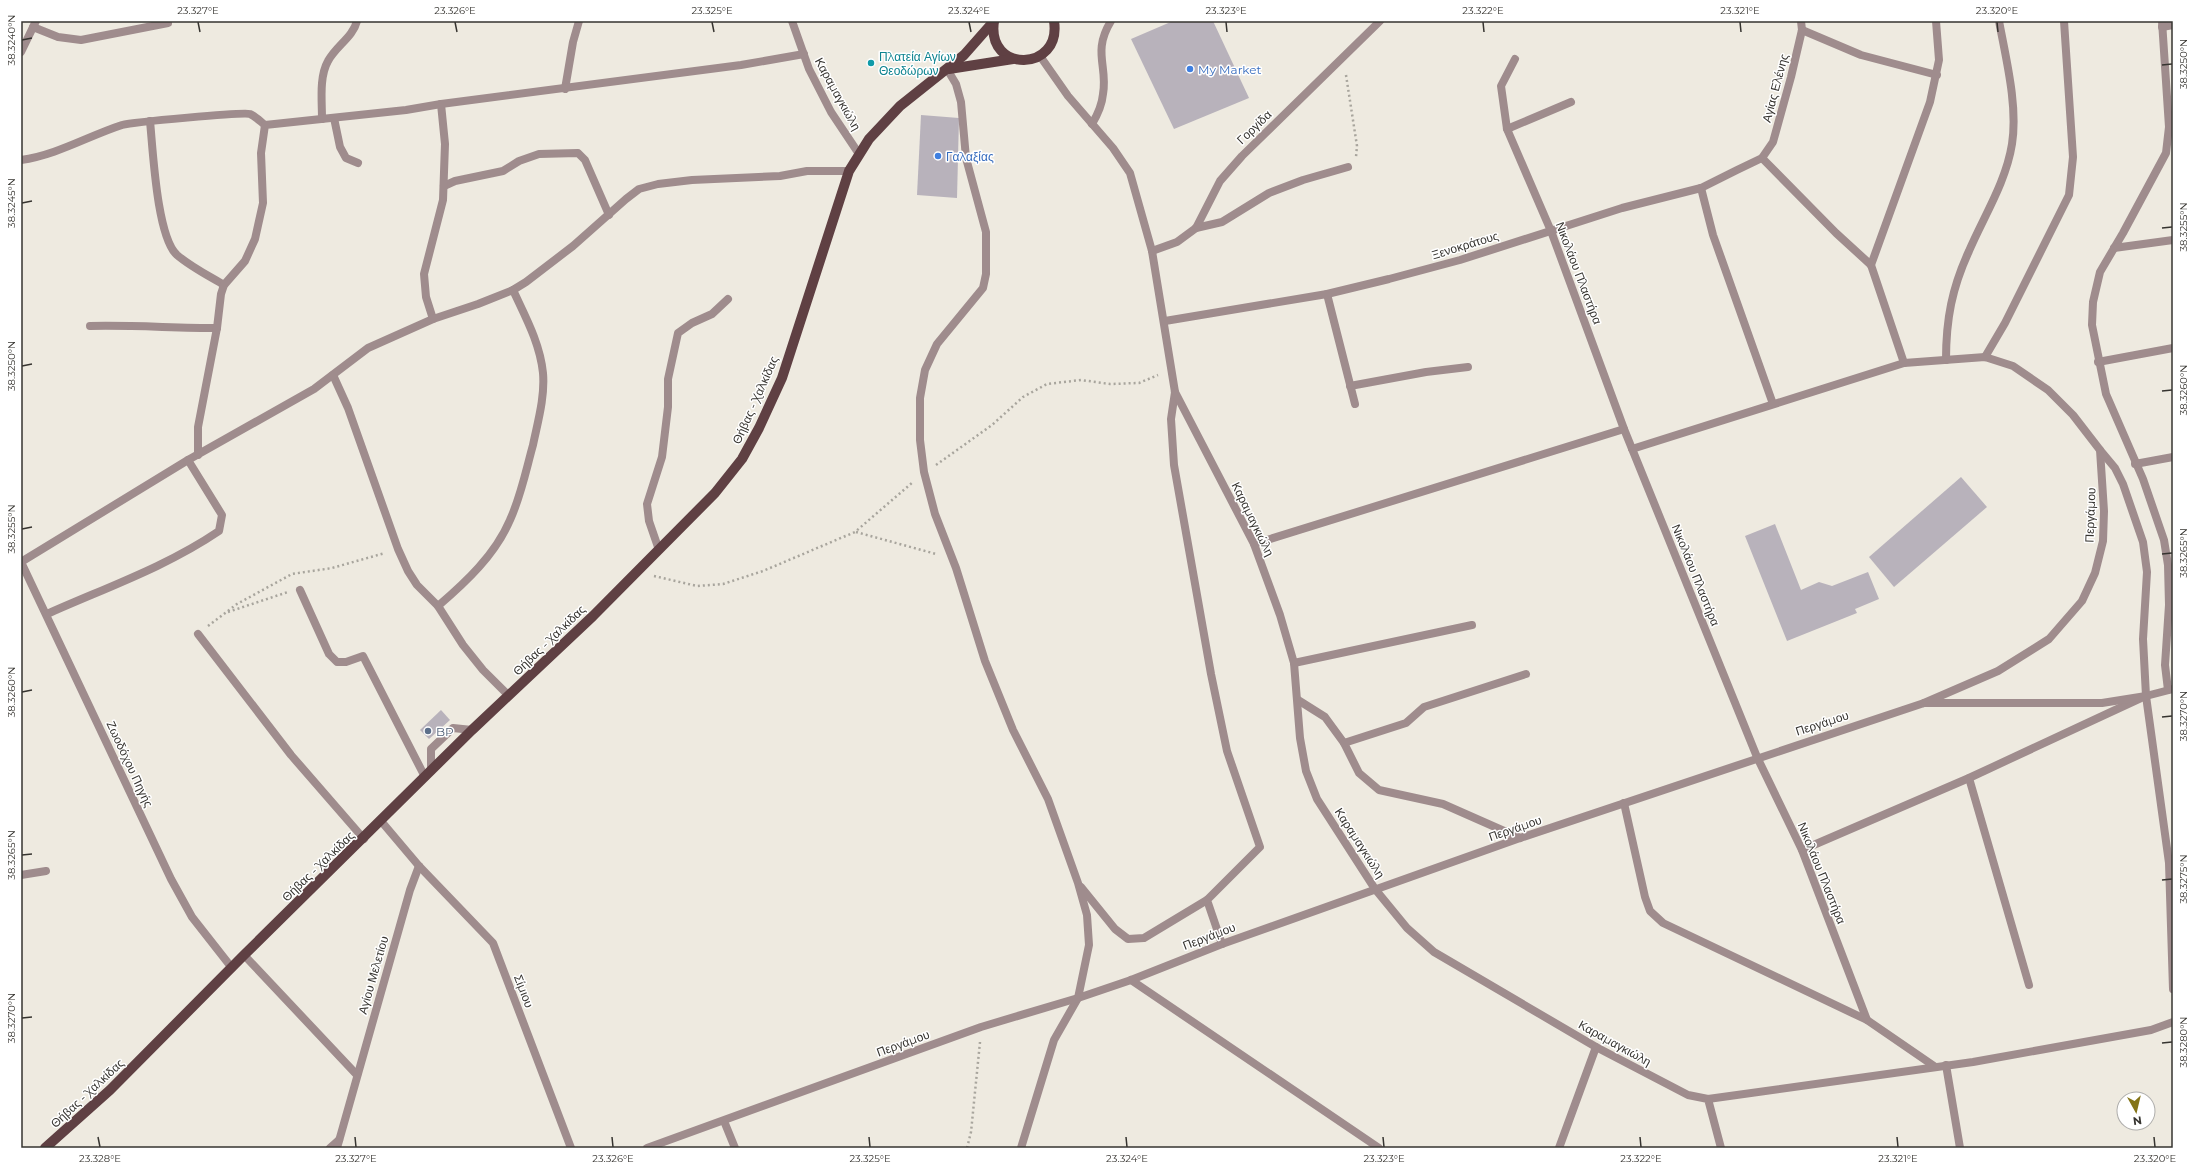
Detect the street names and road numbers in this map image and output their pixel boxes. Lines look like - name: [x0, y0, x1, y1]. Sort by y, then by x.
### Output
- street label: Αγίας Ελένης: [1759, 52, 1791, 124]
- street label: Καραμαγκιώλη: [812, 55, 864, 133]
- street label: Γοργίδα: [1234, 107, 1274, 147]
- street label: Νικολάου Πλαστήρα: [1553, 220, 1605, 326]
- street label: Ξενοκράτους: [1430, 228, 1500, 262]
- street label: Θήβας - Χαλκίδας: [729, 353, 781, 446]
- street label: Καραμαγκιώλη: [1229, 479, 1277, 559]
- street label: Περγάμου: [2082, 487, 2098, 543]
- street label: Νικολάου Πλαστήρα: [1669, 522, 1723, 628]
- street label: Θήβας - Χαλκίδας: [510, 602, 588, 678]
- street label: Περγάμου: [1793, 707, 1851, 739]
- street label: Ζωοδόχου Πηγής: [103, 719, 157, 810]
- street label: Καραμαγκιώλη: [1332, 805, 1388, 881]
- street label: Περγάμου: [1486, 812, 1544, 844]
- street label: Νικολάου Πλαστήρα: [1795, 820, 1849, 926]
- street label: Θήβας - Χαλκίδας: [279, 828, 357, 904]
- street label: Περγάμου: [1181, 919, 1237, 953]
- street label: Αγίου Μελετίου: [355, 934, 391, 1016]
- street label: Σίμιου: [511, 972, 537, 1010]
- street label: Καραμαγκιώλη: [1576, 1017, 1654, 1069]
- street label: Περγάμου: [875, 1027, 931, 1059]
- street label: Θήβας - Χαλκίδας: [47, 1055, 127, 1131]

